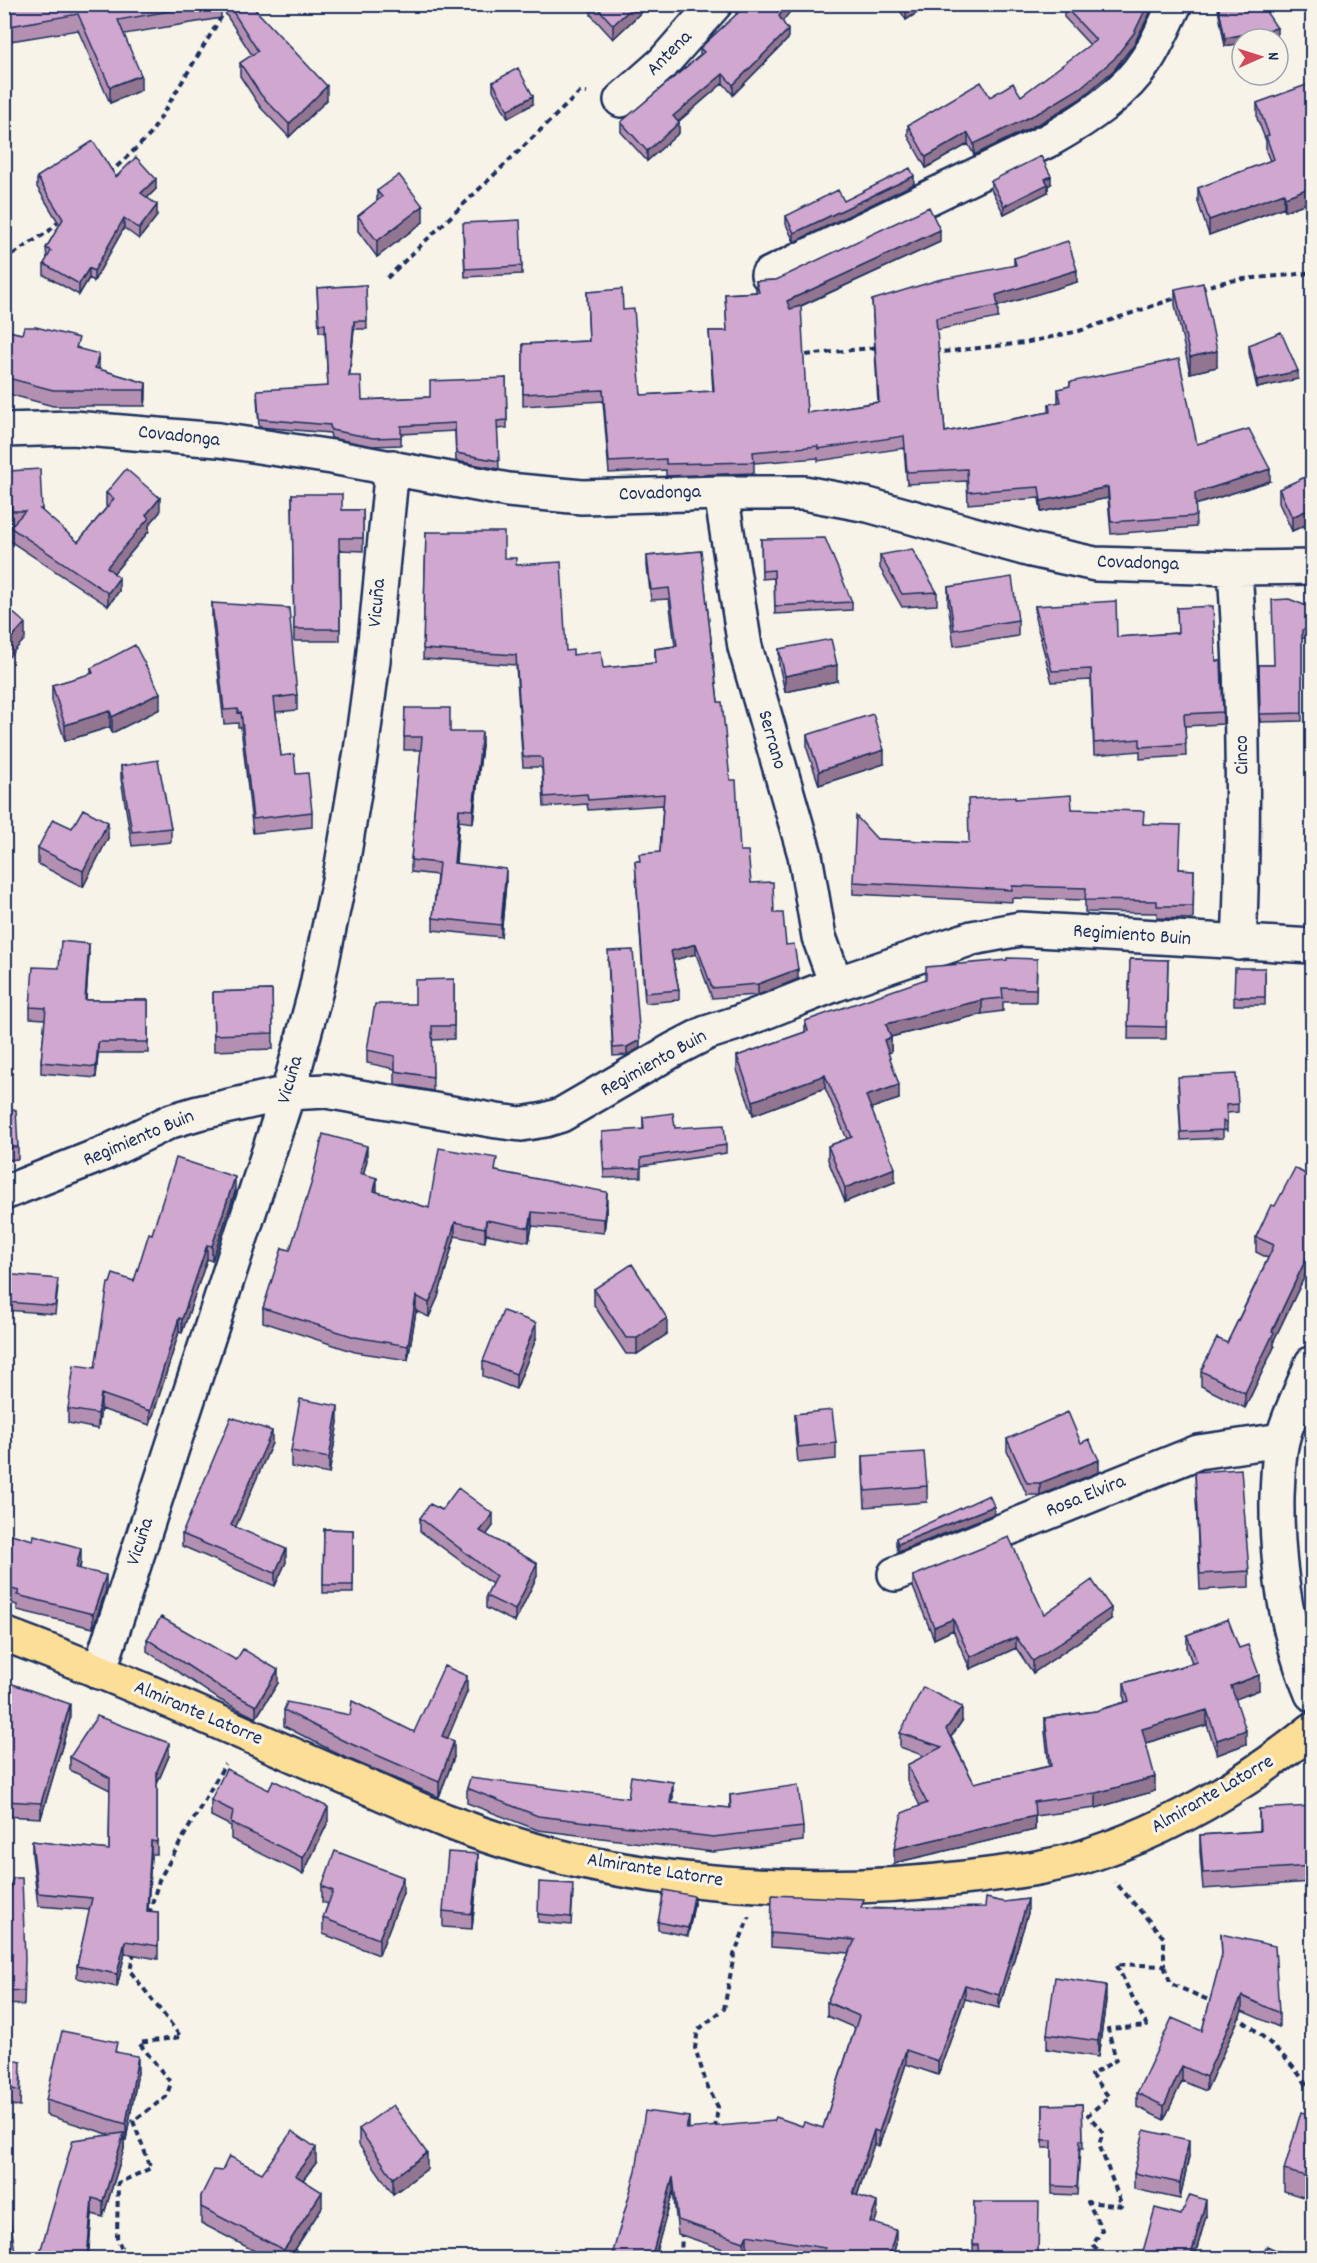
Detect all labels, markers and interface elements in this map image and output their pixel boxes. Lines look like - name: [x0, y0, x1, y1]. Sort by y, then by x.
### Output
- street label: Antena: [641, 24, 700, 83]
- north arrow: [1230, 27, 1290, 87]
- text: N: [1261, 52, 1284, 61]
- street label: Covadonga: [137, 419, 222, 455]
- street label: Covadonga: [618, 479, 702, 509]
- street label: Covadonga: [1096, 549, 1180, 579]
- street label: Vicuña: [362, 577, 394, 628]
- street label: Serrano: [749, 707, 793, 773]
- street label: Cinco: [1229, 735, 1257, 775]
- street label: Regimiento Buin: [1072, 918, 1192, 954]
- street label: Regimiento Buin: [595, 1023, 713, 1105]
- street label: Vicuña: [271, 1052, 311, 1107]
- street label: Regimiento Buin: [79, 1103, 199, 1175]
- street label: Rosa Elvira: [1042, 1468, 1131, 1526]
- street label: Vicuña: [120, 1514, 162, 1569]
- street label: Almirante Latorre: [129, 1674, 267, 1754]
- street label: Almirante Latorre: [1147, 1748, 1280, 1841]
- street label: Almirante Latorre: [585, 1846, 725, 1896]

